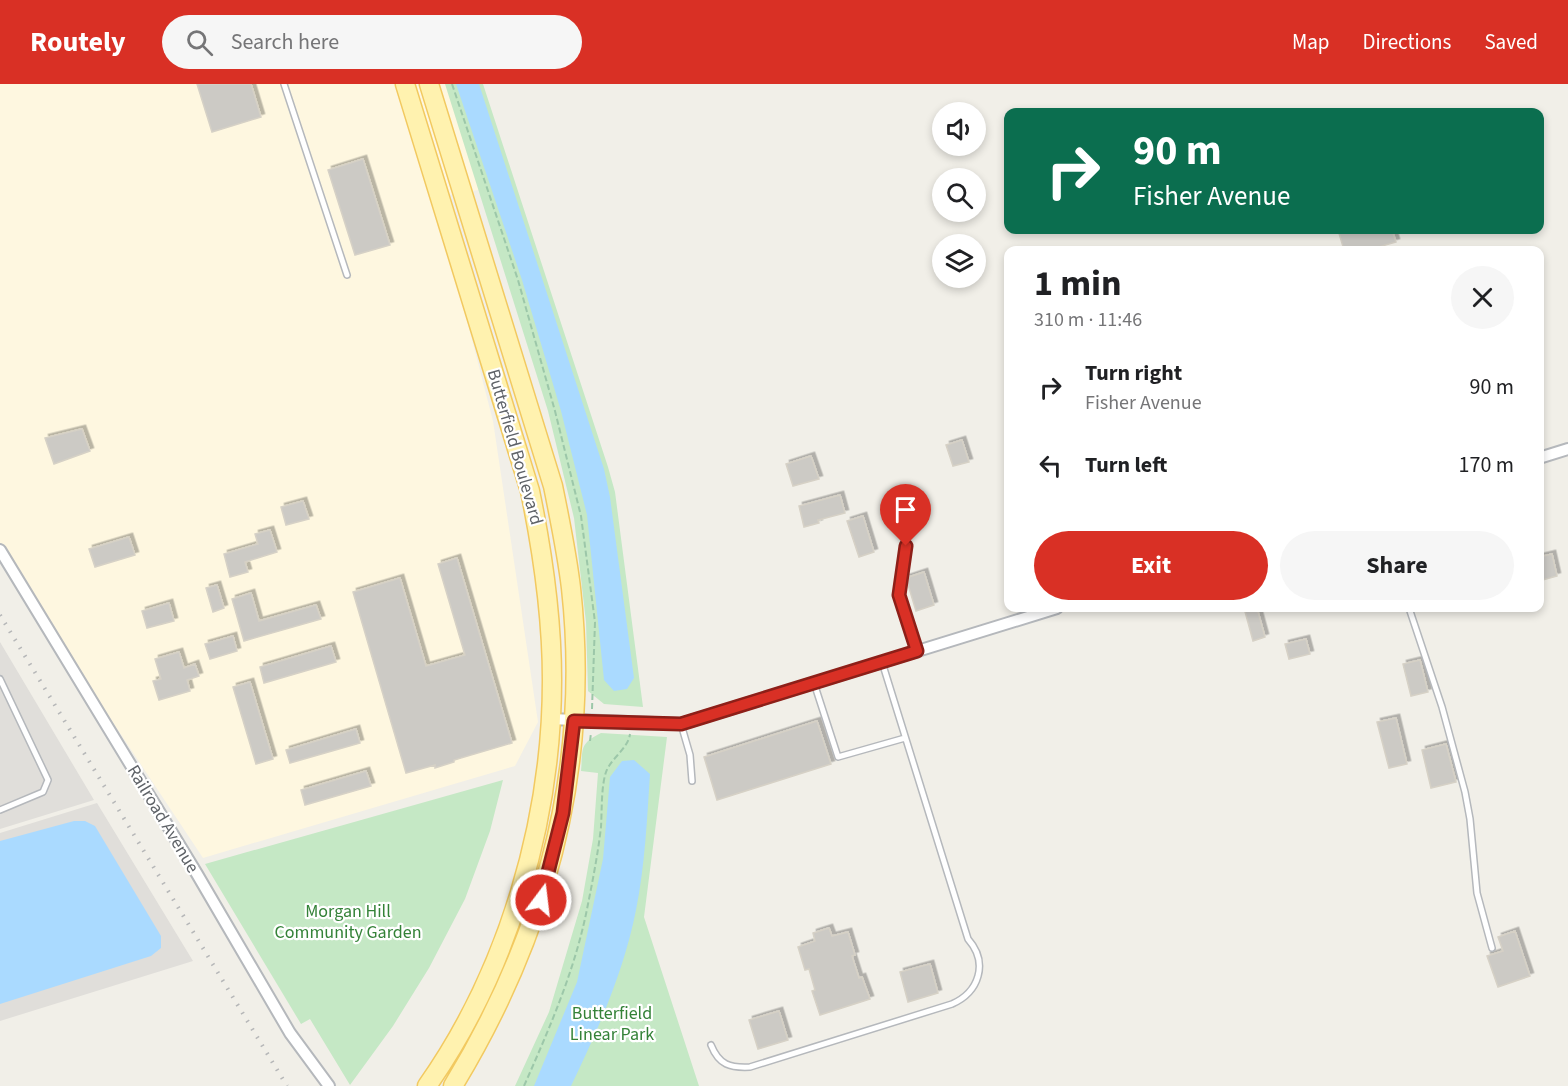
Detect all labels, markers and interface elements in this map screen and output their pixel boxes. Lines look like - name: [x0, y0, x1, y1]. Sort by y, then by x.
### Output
- search box: [162, 15, 582, 69]
- text: Routely: [30, 22, 126, 62]
- icon: search: [183, 26, 216, 59]
- text: Search here: [231, 26, 339, 58]
- text: Map: [1292, 27, 1330, 57]
- text: Directions: [1363, 27, 1451, 57]
- text: Saved: [1484, 27, 1538, 57]
- map controls: [932, 102, 986, 288]
- button: sound: [932, 102, 986, 156]
- text: 90 m: [1133, 121, 1222, 181]
- icon: right: [1034, 132, 1112, 210]
- button: search: [932, 168, 986, 222]
- text: Fisher Avenue: [1133, 177, 1290, 216]
- button: layers: [932, 234, 986, 288]
- text: 1 min: [1034, 258, 1122, 309]
- button: close: [1451, 266, 1514, 329]
- text: 310 m · 11:46: [1034, 306, 1142, 334]
- text: Turn right: [1085, 357, 1182, 389]
- street label: Butterfield Boulevard: [481, 366, 549, 528]
- icon: right: [1034, 371, 1067, 404]
- text: 90 m: [1469, 371, 1514, 403]
- text: Fisher Avenue: [1085, 389, 1202, 417]
- icon: left: [1034, 449, 1067, 482]
- text: Turn left: [1085, 449, 1167, 481]
- text: 170 m: [1459, 449, 1514, 481]
- pin: [880, 484, 931, 546]
- icon: arrive: [889, 493, 922, 526]
- button: Exit: [1034, 531, 1268, 600]
- button: Share: [1280, 531, 1514, 600]
- street label: Railroad Avenue: [121, 760, 205, 878]
- position arrow: [509, 868, 573, 932]
- park label: Morgan Hill Community Garden: [274, 899, 422, 945]
- park label: Butterfield Linear Park: [570, 1001, 654, 1047]

